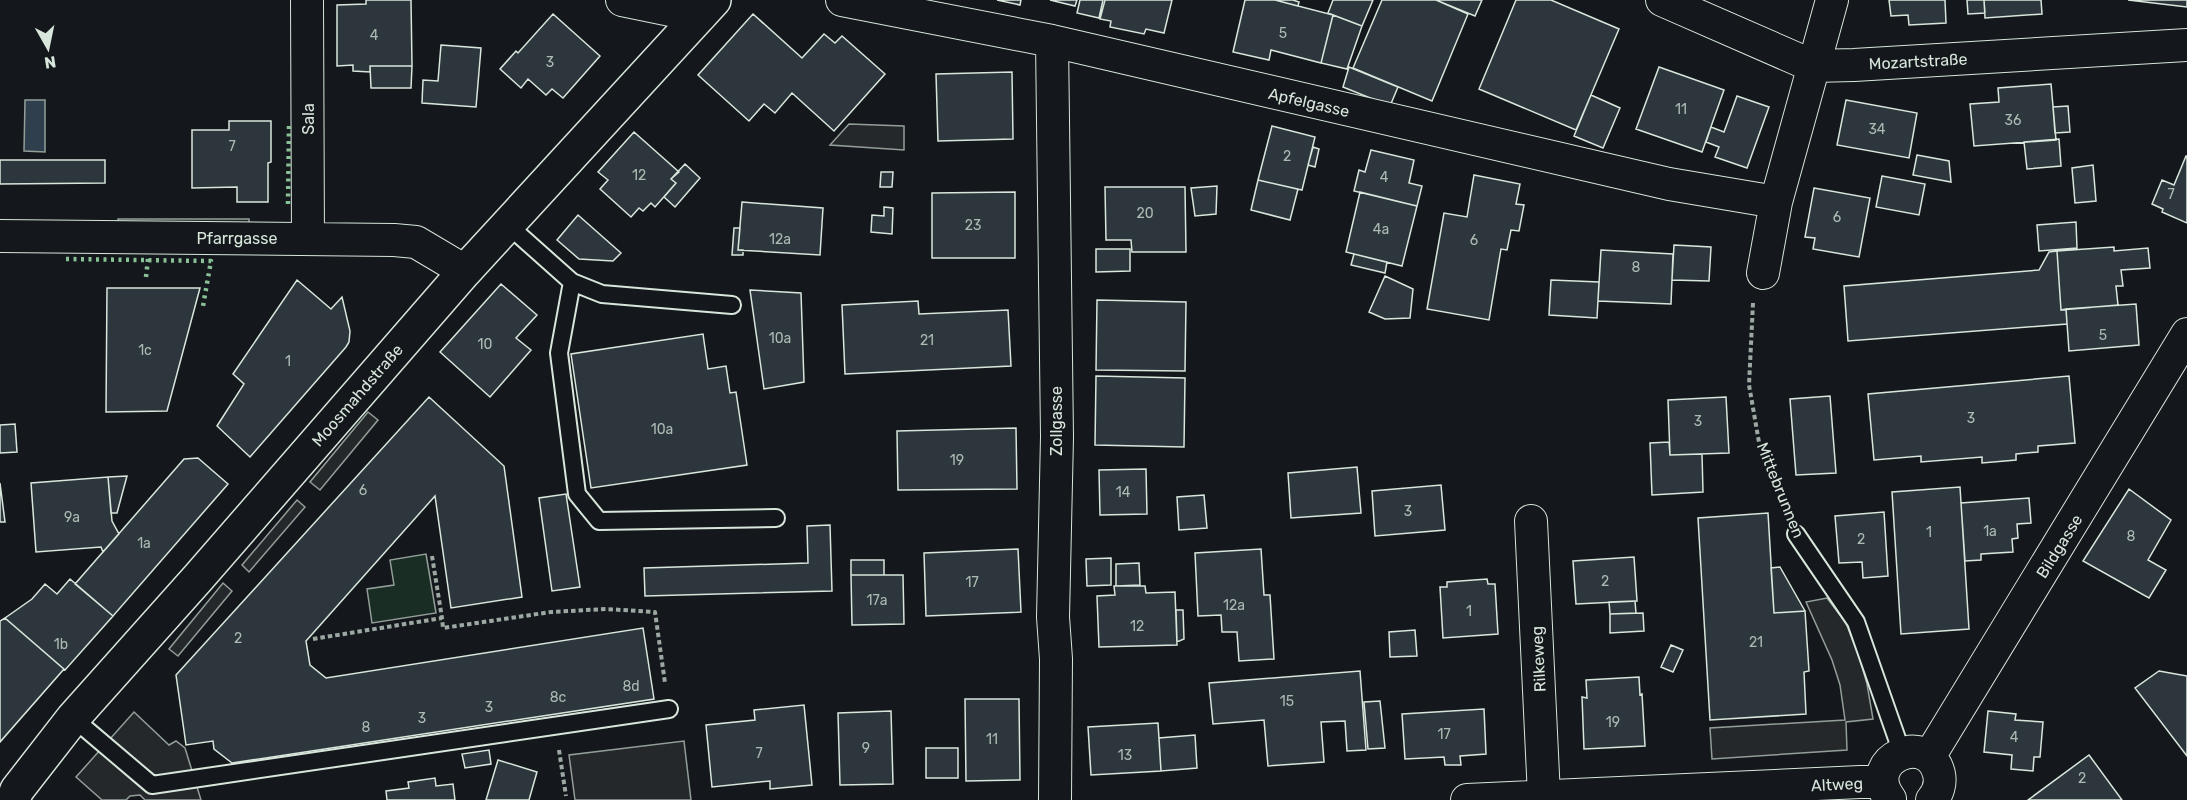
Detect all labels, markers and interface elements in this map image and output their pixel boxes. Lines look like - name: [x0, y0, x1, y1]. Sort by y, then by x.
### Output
- north arrow: [18, 18, 78, 78]
- house number: 5: [1279, 25, 1287, 42]
- house number: 4: [370, 27, 379, 44]
- street label: Mozartstraße: [1868, 49, 1968, 74]
- text: N: [43, 52, 57, 73]
- house number: 3: [546, 54, 554, 71]
- street label: Apfelgasse: [1266, 84, 1351, 121]
- house number: 11: [1675, 101, 1687, 118]
- street label: Sala: [299, 103, 318, 135]
- house number: 36: [2005, 112, 2021, 129]
- house number: 34: [1868, 121, 1886, 138]
- house number: 7: [228, 138, 236, 155]
- house number: 2: [1283, 148, 1291, 165]
- house number: 12: [632, 167, 646, 184]
- house number: 4: [1380, 169, 1389, 186]
- house number: 7: [2167, 186, 2175, 203]
- house number: 20: [1136, 205, 1154, 222]
- house number: 6: [1833, 209, 1841, 226]
- house number: 23: [965, 217, 981, 234]
- house number: 4a: [1373, 221, 1389, 238]
- street label: Pfarrgasse: [197, 229, 277, 248]
- house number: 12a: [769, 231, 791, 248]
- house number: 6: [1470, 232, 1478, 249]
- house number: 8: [1632, 259, 1641, 276]
- house number: 5: [2099, 327, 2107, 344]
- house number: 10a: [769, 330, 791, 347]
- house number: 21: [920, 332, 934, 349]
- house number: 10: [478, 336, 493, 353]
- street label: Moosmahdstraße: [308, 340, 407, 450]
- house number: 1c: [138, 342, 152, 359]
- house number: 1: [285, 353, 291, 370]
- street label: Zollgasse: [1047, 386, 1066, 456]
- house number: 3: [1967, 410, 1975, 427]
- house number: 3: [1694, 413, 1702, 430]
- house number: 10a: [651, 421, 673, 438]
- street label: Mittebrunnen: [1753, 440, 1808, 541]
- house number: 19: [950, 452, 964, 469]
- house number: 6: [359, 482, 367, 499]
- house number: 14: [1116, 484, 1131, 501]
- house number: 3: [1404, 503, 1412, 520]
- house number: 9a: [64, 509, 80, 526]
- street label: Bildgasse: [2032, 511, 2086, 582]
- house number: 1a: [1983, 523, 1997, 540]
- house number: 1: [1926, 524, 1932, 541]
- house number: 8: [2127, 528, 2136, 545]
- house number: 2: [1857, 531, 1865, 548]
- house number: 1a: [137, 535, 151, 552]
- house number: 2: [1601, 573, 1609, 590]
- house number: 17: [965, 574, 979, 591]
- house number: 17a: [867, 592, 887, 609]
- house number: 12a: [1223, 597, 1245, 614]
- house number: 1: [1466, 603, 1472, 620]
- house number: 12: [1130, 618, 1144, 635]
- street label: Rilkeweg: [1527, 626, 1550, 692]
- house number: 2: [234, 630, 242, 647]
- house number: 21: [1749, 634, 1763, 651]
- house number: 1b: [54, 636, 68, 653]
- house number: 8d: [622, 678, 640, 695]
- house number: 8c: [550, 689, 567, 706]
- house number: 15: [1280, 693, 1294, 710]
- house number: 3: [485, 699, 493, 716]
- house number: 3: [418, 710, 426, 727]
- house number: 19: [1606, 714, 1620, 731]
- house number: 8: [362, 719, 371, 736]
- house number: 17: [1437, 726, 1451, 743]
- house number: 4: [2010, 729, 2019, 746]
- house number: 11: [986, 731, 998, 748]
- house number: 9: [862, 740, 870, 757]
- house number: 7: [755, 745, 763, 762]
- house number: 13: [1118, 747, 1132, 764]
- house number: 2: [2078, 770, 2086, 787]
- street label: Altweg: [1811, 774, 1863, 795]

